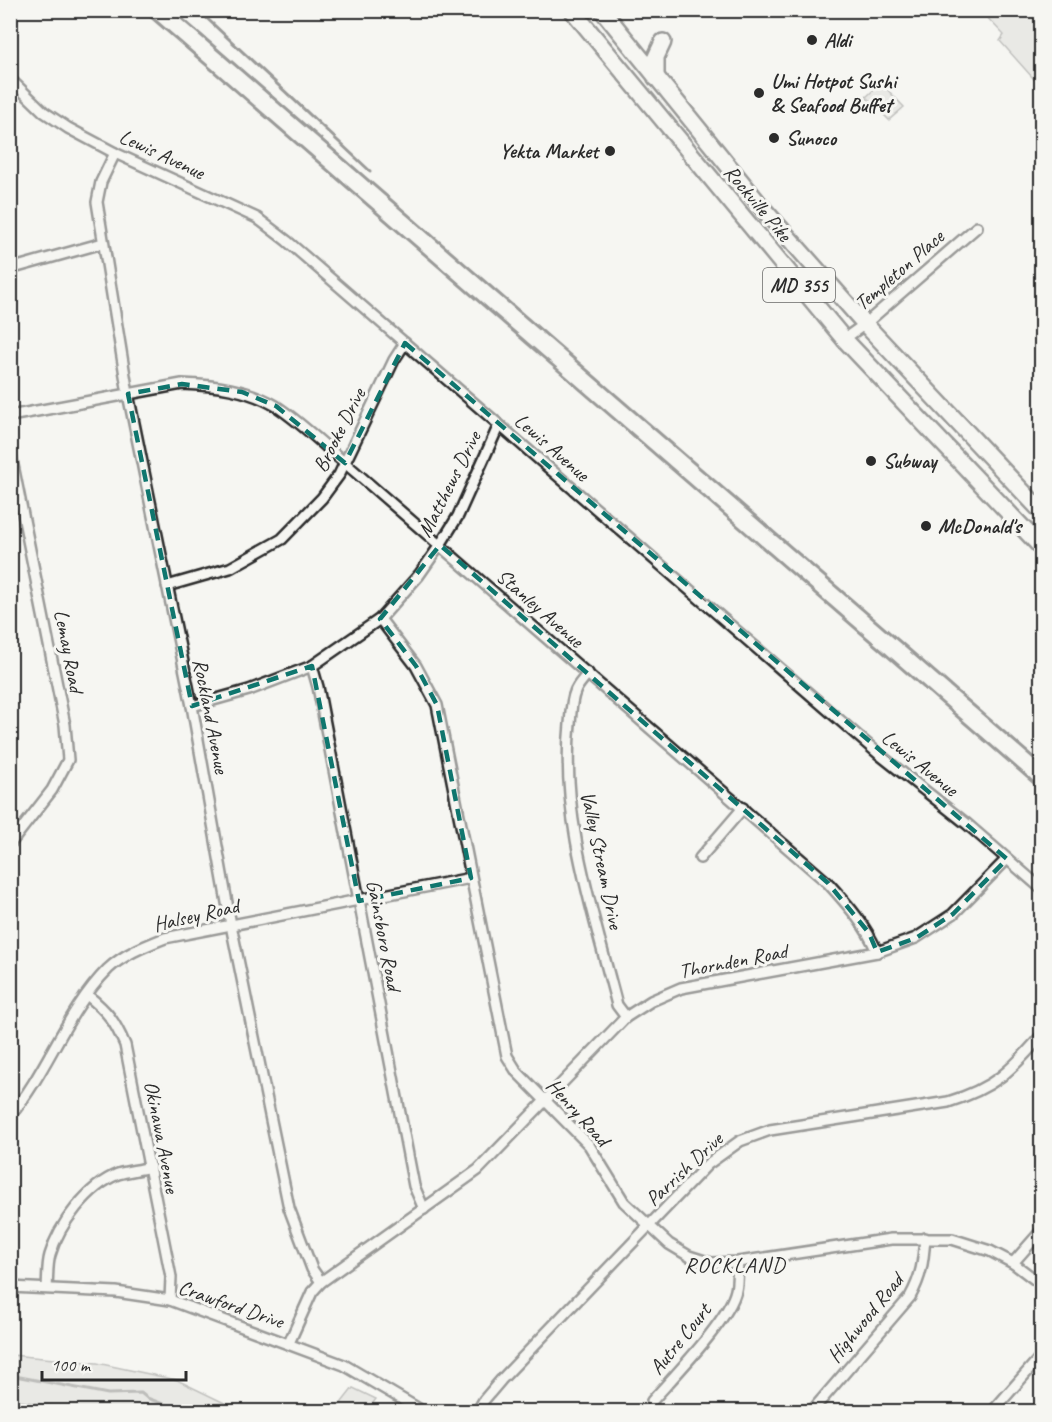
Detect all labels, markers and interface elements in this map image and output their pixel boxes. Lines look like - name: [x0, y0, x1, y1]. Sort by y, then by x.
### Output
- place label: Aldi: [824, 27, 854, 53]
- marker: Aldi: [805, 33, 819, 47]
- place label: Umi Hotpot Sushi & Seafood Buffet: [771, 68, 899, 118]
- marker: Umi Hotpot Sushi & Seafood Buffet: [752, 86, 766, 100]
- street label: Lewis Avenue: [115, 123, 210, 185]
- place label: Sunoco: [786, 125, 838, 151]
- marker: Sunoco: [767, 131, 781, 145]
- place label: Yekta Market: [499, 138, 601, 164]
- marker: Yekta Market: [603, 144, 617, 158]
- street label: Rockville Pike: [719, 159, 798, 247]
- street label: Templeton Place: [849, 223, 950, 316]
- road number: MD 355: [763, 268, 835, 302]
- street label: Brooke Drive: [307, 383, 372, 476]
- street label: Lewis Avenue: [509, 407, 596, 487]
- street label: Matthews Drive: [411, 425, 488, 541]
- place label: Subway: [883, 448, 939, 474]
- marker: Subway: [864, 454, 878, 468]
- place label: McDonald's: [938, 513, 1024, 539]
- marker: McDonald's: [919, 519, 933, 533]
- street label: Stanley Avenue: [491, 563, 590, 654]
- street label: Lemay Road: [48, 608, 90, 697]
- street label: Rockland Avenue: [187, 656, 235, 777]
- street label: Lewis Avenue: [876, 724, 964, 802]
- street label: Valley Stream Drive: [575, 789, 630, 932]
- street label: Gainsboro Road: [361, 878, 408, 996]
- street label: Halsey Road: [151, 892, 245, 937]
- street label: Thornden Road: [677, 937, 792, 984]
- street label: Henry Road: [541, 1073, 618, 1154]
- street label: Okinawa Avenue: [138, 1079, 186, 1196]
- street label: Parrish Drive: [640, 1125, 730, 1211]
- district label: ROCKLAND: [684, 1251, 787, 1279]
- street label: Highwood Road: [821, 1265, 911, 1368]
- street label: Crawford Drive: [175, 1274, 289, 1335]
- street label: Autre Court: [643, 1297, 718, 1380]
- scale bar: [42, 1344, 186, 1382]
- text: 100 m: [51, 1354, 92, 1376]

